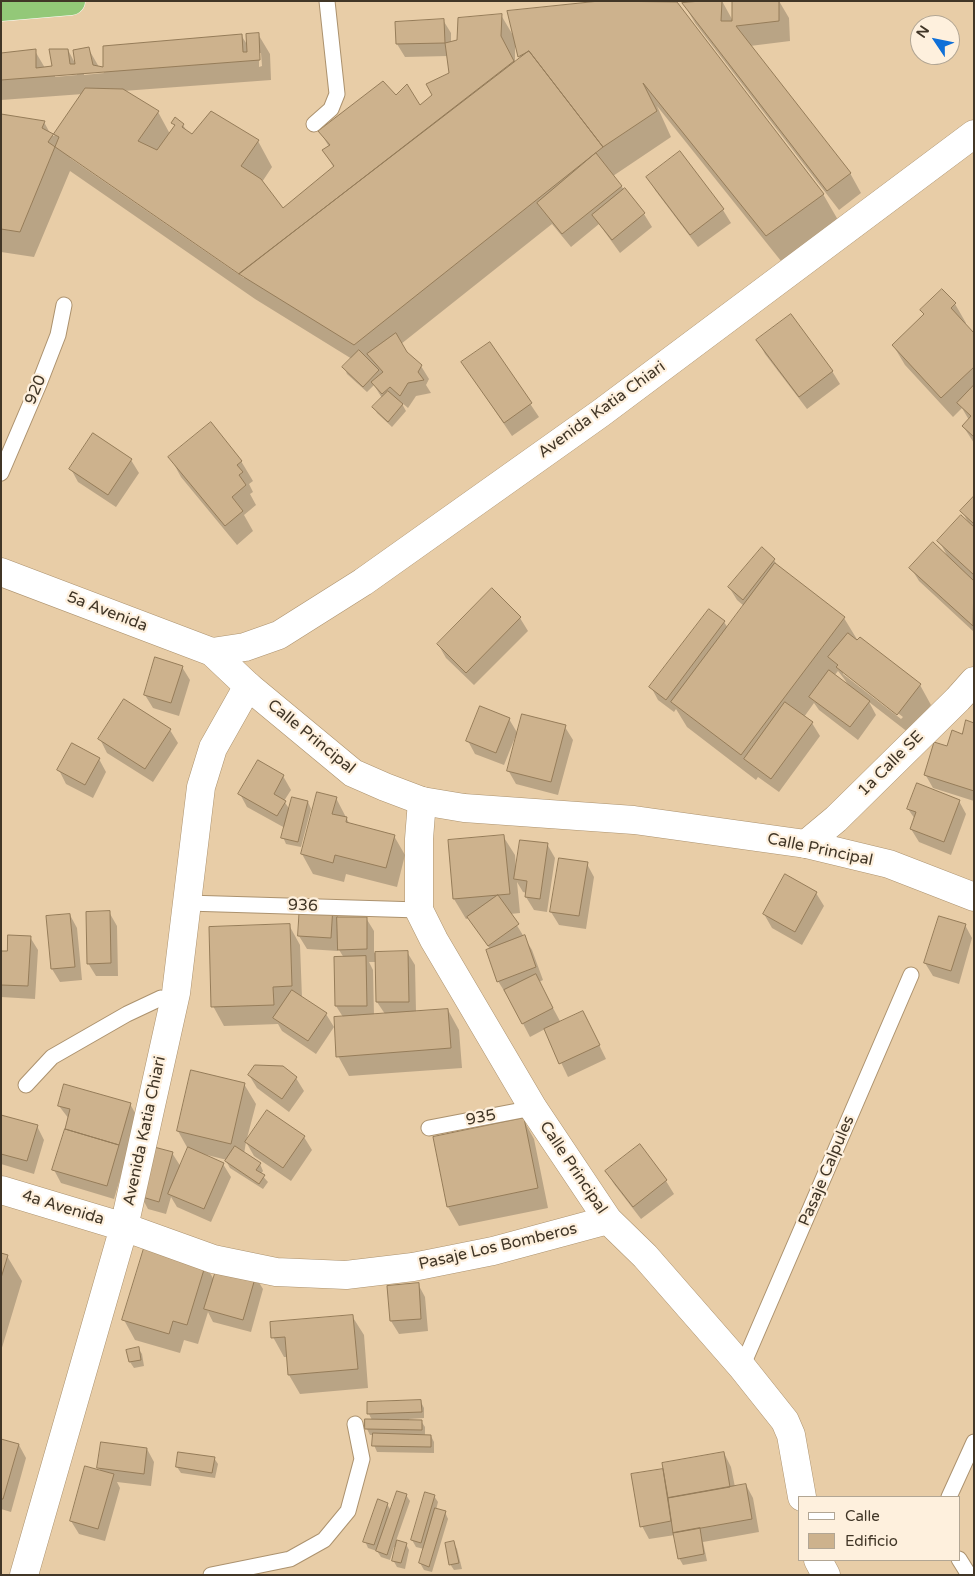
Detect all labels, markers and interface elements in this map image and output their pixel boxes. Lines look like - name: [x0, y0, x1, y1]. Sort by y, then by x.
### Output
- north arrow: [910, 15, 960, 65]
- text: N: [913, 22, 933, 41]
- street label: Avenida Katia Chiari: [535, 357, 669, 463]
- street label: 920: [21, 372, 51, 408]
- street label: 5a Avenida: [64, 588, 150, 636]
- street label: Calle Principal: [263, 696, 359, 778]
- street label: 1a Calle SE: [854, 727, 928, 801]
- street label: Calle Principal: [765, 829, 875, 871]
- street label: 936: [288, 896, 318, 916]
- street label: Avenida Katia Chiari: [120, 1054, 170, 1208]
- street label: 935: [464, 1106, 498, 1130]
- street label: Pasaje Calpules: [795, 1113, 859, 1229]
- street label: Calle Principal: [535, 1118, 611, 1218]
- street label: 4a Avenida: [20, 1186, 106, 1230]
- street label: Pasaje Los Bomberos: [417, 1219, 579, 1275]
- legend: [798, 1496, 960, 1561]
- text: Calle: [845, 1507, 880, 1525]
- text: Edificio: [845, 1532, 898, 1550]

